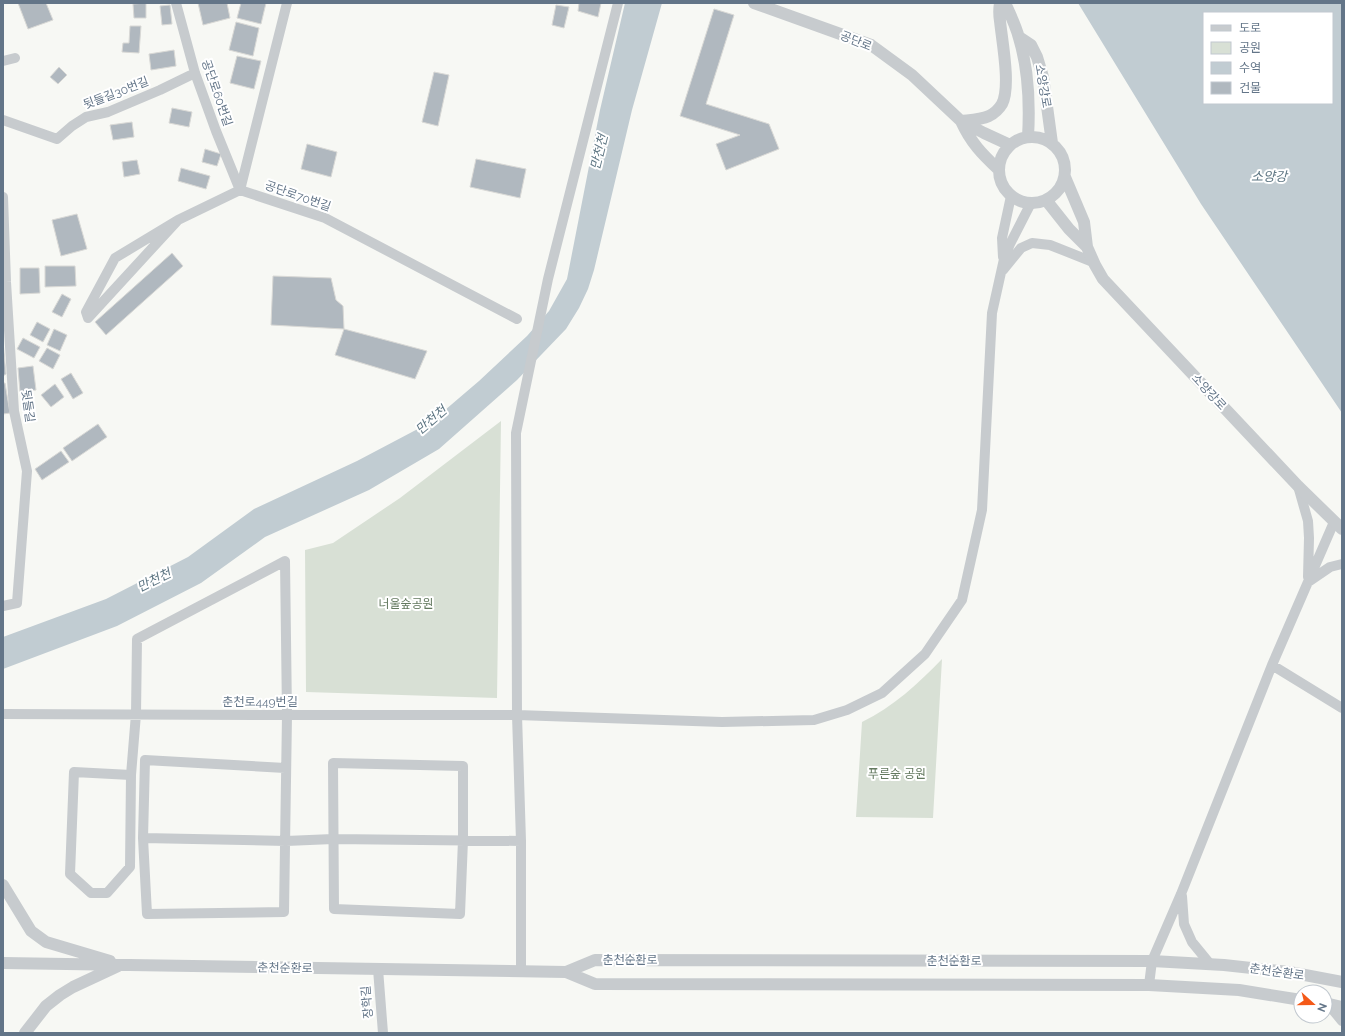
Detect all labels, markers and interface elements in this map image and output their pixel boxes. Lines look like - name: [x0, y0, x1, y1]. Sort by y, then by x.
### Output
- legend: [1203, 12, 1333, 104]
- text: 도로: [1239, 21, 1261, 35]
- street label: 공단로: [838, 28, 874, 54]
- text: 공원: [1239, 41, 1261, 55]
- street label: 공단로60번길: [199, 58, 235, 128]
- text: 수역: [1239, 61, 1261, 75]
- street label: 소양강로: [1032, 63, 1054, 109]
- street label: 뒷들길30번길: [81, 74, 151, 112]
- text: 건물: [1239, 81, 1261, 95]
- water label: 만천천: [587, 132, 611, 171]
- water label: 소양강: [1251, 169, 1289, 184]
- street label: 공단로70번길: [263, 178, 333, 214]
- street label: 소양강로: [1189, 371, 1229, 413]
- street label: 뒷들길: [19, 389, 37, 423]
- water label: 만천천: [412, 402, 450, 437]
- water label: 만천천: [135, 565, 174, 595]
- park label: 너울숲공원: [378, 597, 434, 611]
- street label: 춘천로449번길: [222, 695, 298, 709]
- park label: 푸른숲 공원: [868, 767, 926, 781]
- street label: 춘천순환로: [602, 953, 658, 967]
- street label: 춘천순환로: [926, 954, 982, 968]
- street label: 춘천순환로: [257, 961, 313, 975]
- street label: 춘천순환로: [1249, 961, 1305, 983]
- north arrow: [1293, 984, 1333, 1024]
- street label: 장학길: [359, 985, 375, 1019]
- text: N: [1314, 1001, 1329, 1014]

